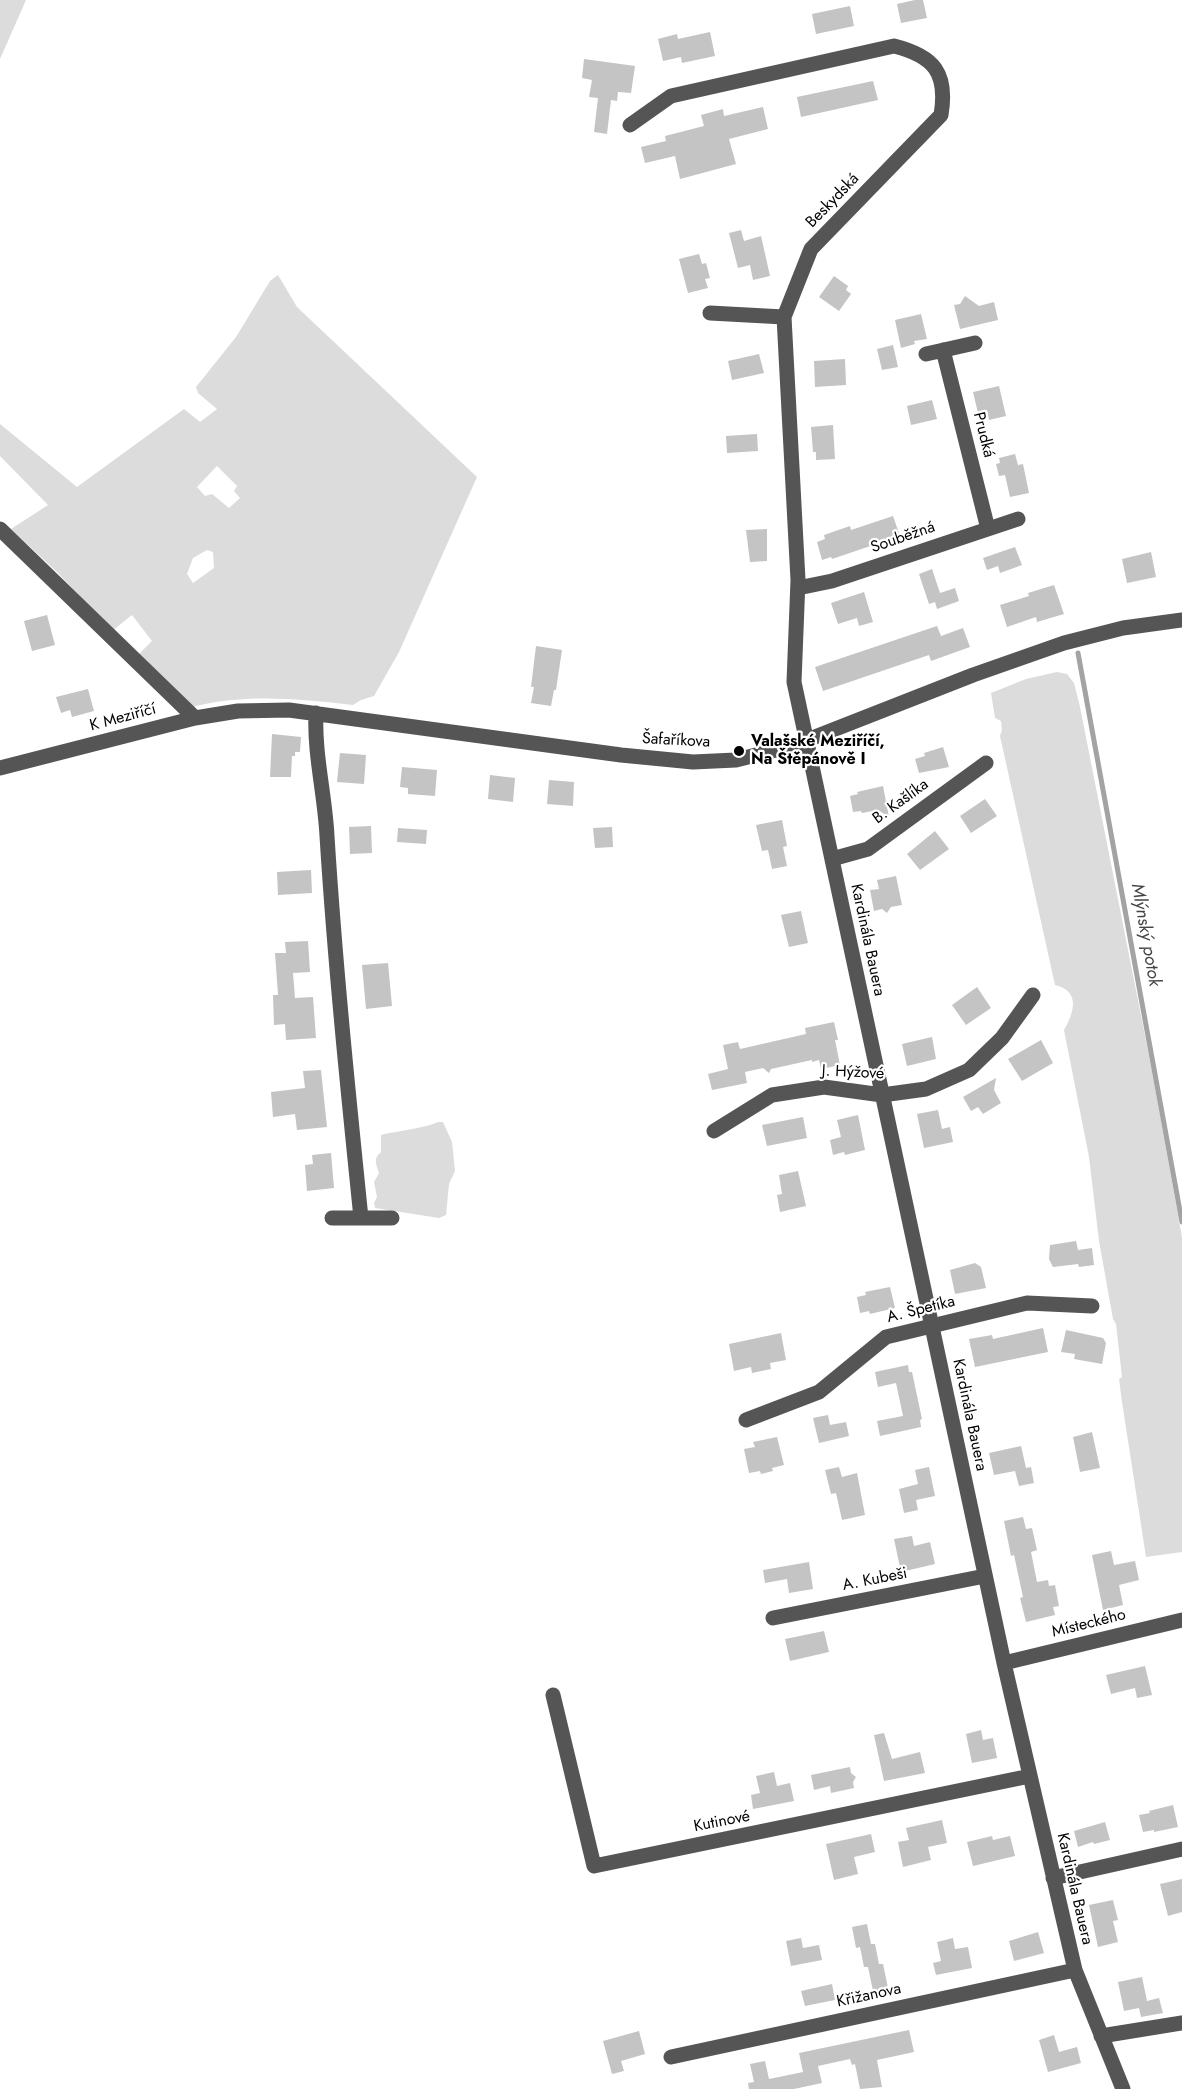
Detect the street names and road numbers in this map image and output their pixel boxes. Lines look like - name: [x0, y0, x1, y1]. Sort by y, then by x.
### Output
- street label: Beskydská: [802, 170, 864, 232]
- street label: Prudká: [968, 410, 998, 460]
- street label: Souběžná: [868, 518, 938, 558]
- street label: K Meziříčí: [88, 700, 158, 736]
- street label: Šafaříkova: [641, 730, 711, 752]
- street label: B. Kašlíka: [869, 775, 933, 829]
- street label: Kardinála Bauera: [846, 882, 888, 998]
- street label: J. Hýžové: [821, 1062, 885, 1084]
- street label: A. Špetíka: [885, 1292, 957, 1328]
- street label: Kardinála Bauera: [948, 1357, 990, 1473]
- street label: A. Kubeši: [841, 1564, 909, 1596]
- street label: Místeckého: [1050, 1606, 1128, 1642]
- street label: Kutinové: [692, 1807, 752, 1837]
- street label: Kardinála Bauera: [1052, 1831, 1096, 1947]
- street label: Křižanova: [835, 1980, 903, 2012]

